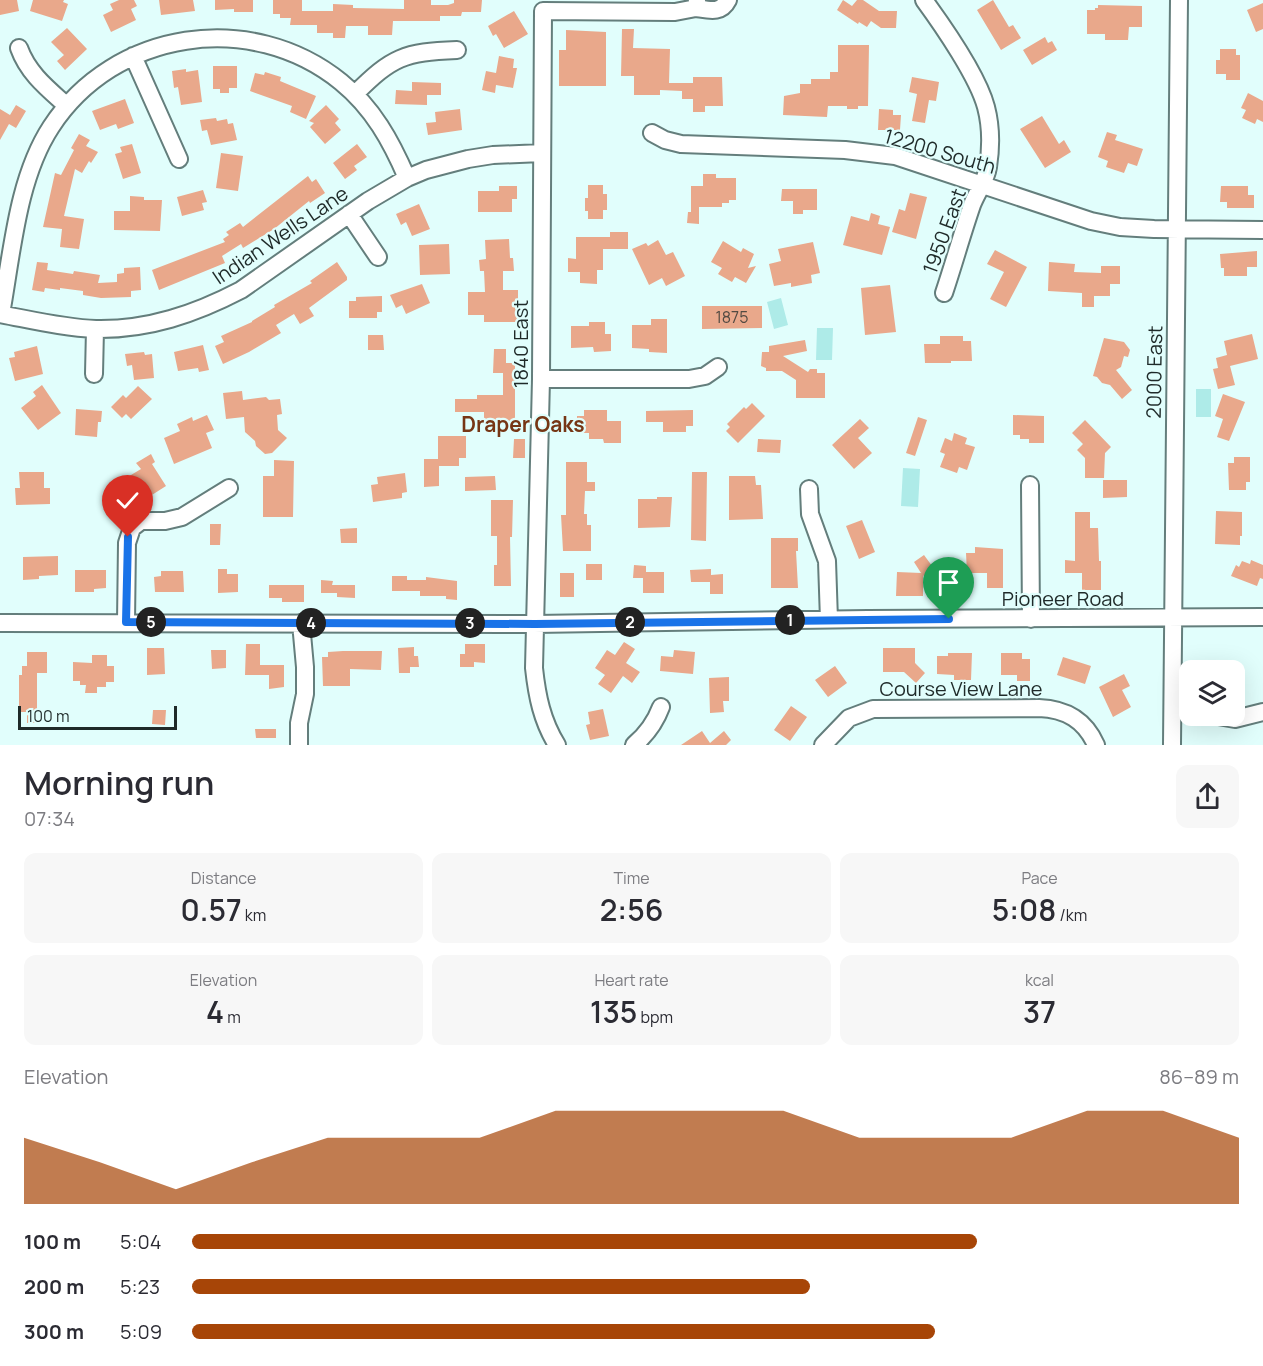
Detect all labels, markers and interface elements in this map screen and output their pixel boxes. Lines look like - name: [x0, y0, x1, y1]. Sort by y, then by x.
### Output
- street label: 12200 South: [881, 122, 999, 180]
- street label: Indian Wells Lane: [207, 180, 353, 290]
- street label: 1950 East: [916, 185, 972, 277]
- street label: 1840 East: [507, 300, 534, 388]
- house number: 1875: [716, 306, 748, 328]
- street label: 2000 East: [1140, 325, 1168, 419]
- district label: Draper Oaks: [461, 410, 585, 438]
- pin: [102, 475, 153, 537]
- icon: check: [111, 484, 144, 517]
- pin: [923, 557, 974, 619]
- icon: arrive: [932, 566, 965, 599]
- street label: Pioneer Road: [1002, 585, 1124, 612]
- pin: 1: [775, 605, 805, 635]
- pin: 5: [136, 607, 166, 637]
- pin: 2: [615, 607, 645, 637]
- pin: 4: [296, 608, 326, 638]
- pin: 3: [455, 608, 485, 638]
- text: 1: [786, 609, 794, 631]
- text: 5: [146, 611, 156, 633]
- text: 2: [625, 611, 635, 633]
- text: 4: [306, 612, 316, 634]
- text: 3: [465, 612, 475, 634]
- map controls: [1179, 660, 1245, 726]
- button: layers: [1179, 660, 1245, 726]
- street label: Course View Lane: [880, 675, 1042, 702]
- scale bar: [18, 703, 177, 730]
- text: 100 m: [27, 705, 70, 727]
- text: Morning run: [24, 760, 214, 805]
- button: share: [1176, 765, 1239, 828]
- text: 07:34: [24, 805, 75, 832]
- text: Distance: [191, 867, 256, 889]
- text: Time: [613, 867, 650, 889]
- text: Pace: [1021, 867, 1058, 889]
- text: 0.57: [181, 889, 242, 930]
- text: 2:56: [600, 889, 663, 930]
- text: 5:08: [992, 889, 1056, 930]
- text: km: [242, 904, 266, 926]
- text: /km: [1056, 904, 1087, 926]
- text: Elevation: [190, 969, 257, 991]
- text: Heart rate: [594, 969, 669, 991]
- text: kcal: [1025, 969, 1054, 991]
- text: 4: [206, 991, 224, 1032]
- text: 135: [590, 991, 637, 1032]
- text: 37: [1023, 991, 1056, 1032]
- text: m: [224, 1006, 241, 1028]
- text: bpm: [637, 1006, 673, 1028]
- text: Elevation: [24, 1063, 108, 1090]
- text: 86–89 m: [1159, 1063, 1239, 1090]
- text: 100 m: [24, 1228, 81, 1255]
- text: 5:04: [120, 1228, 162, 1255]
- text: 200 m: [24, 1273, 84, 1300]
- text: 5:23: [120, 1273, 160, 1300]
- text: 300 m: [24, 1318, 84, 1345]
- text: 5:09: [120, 1318, 162, 1345]

